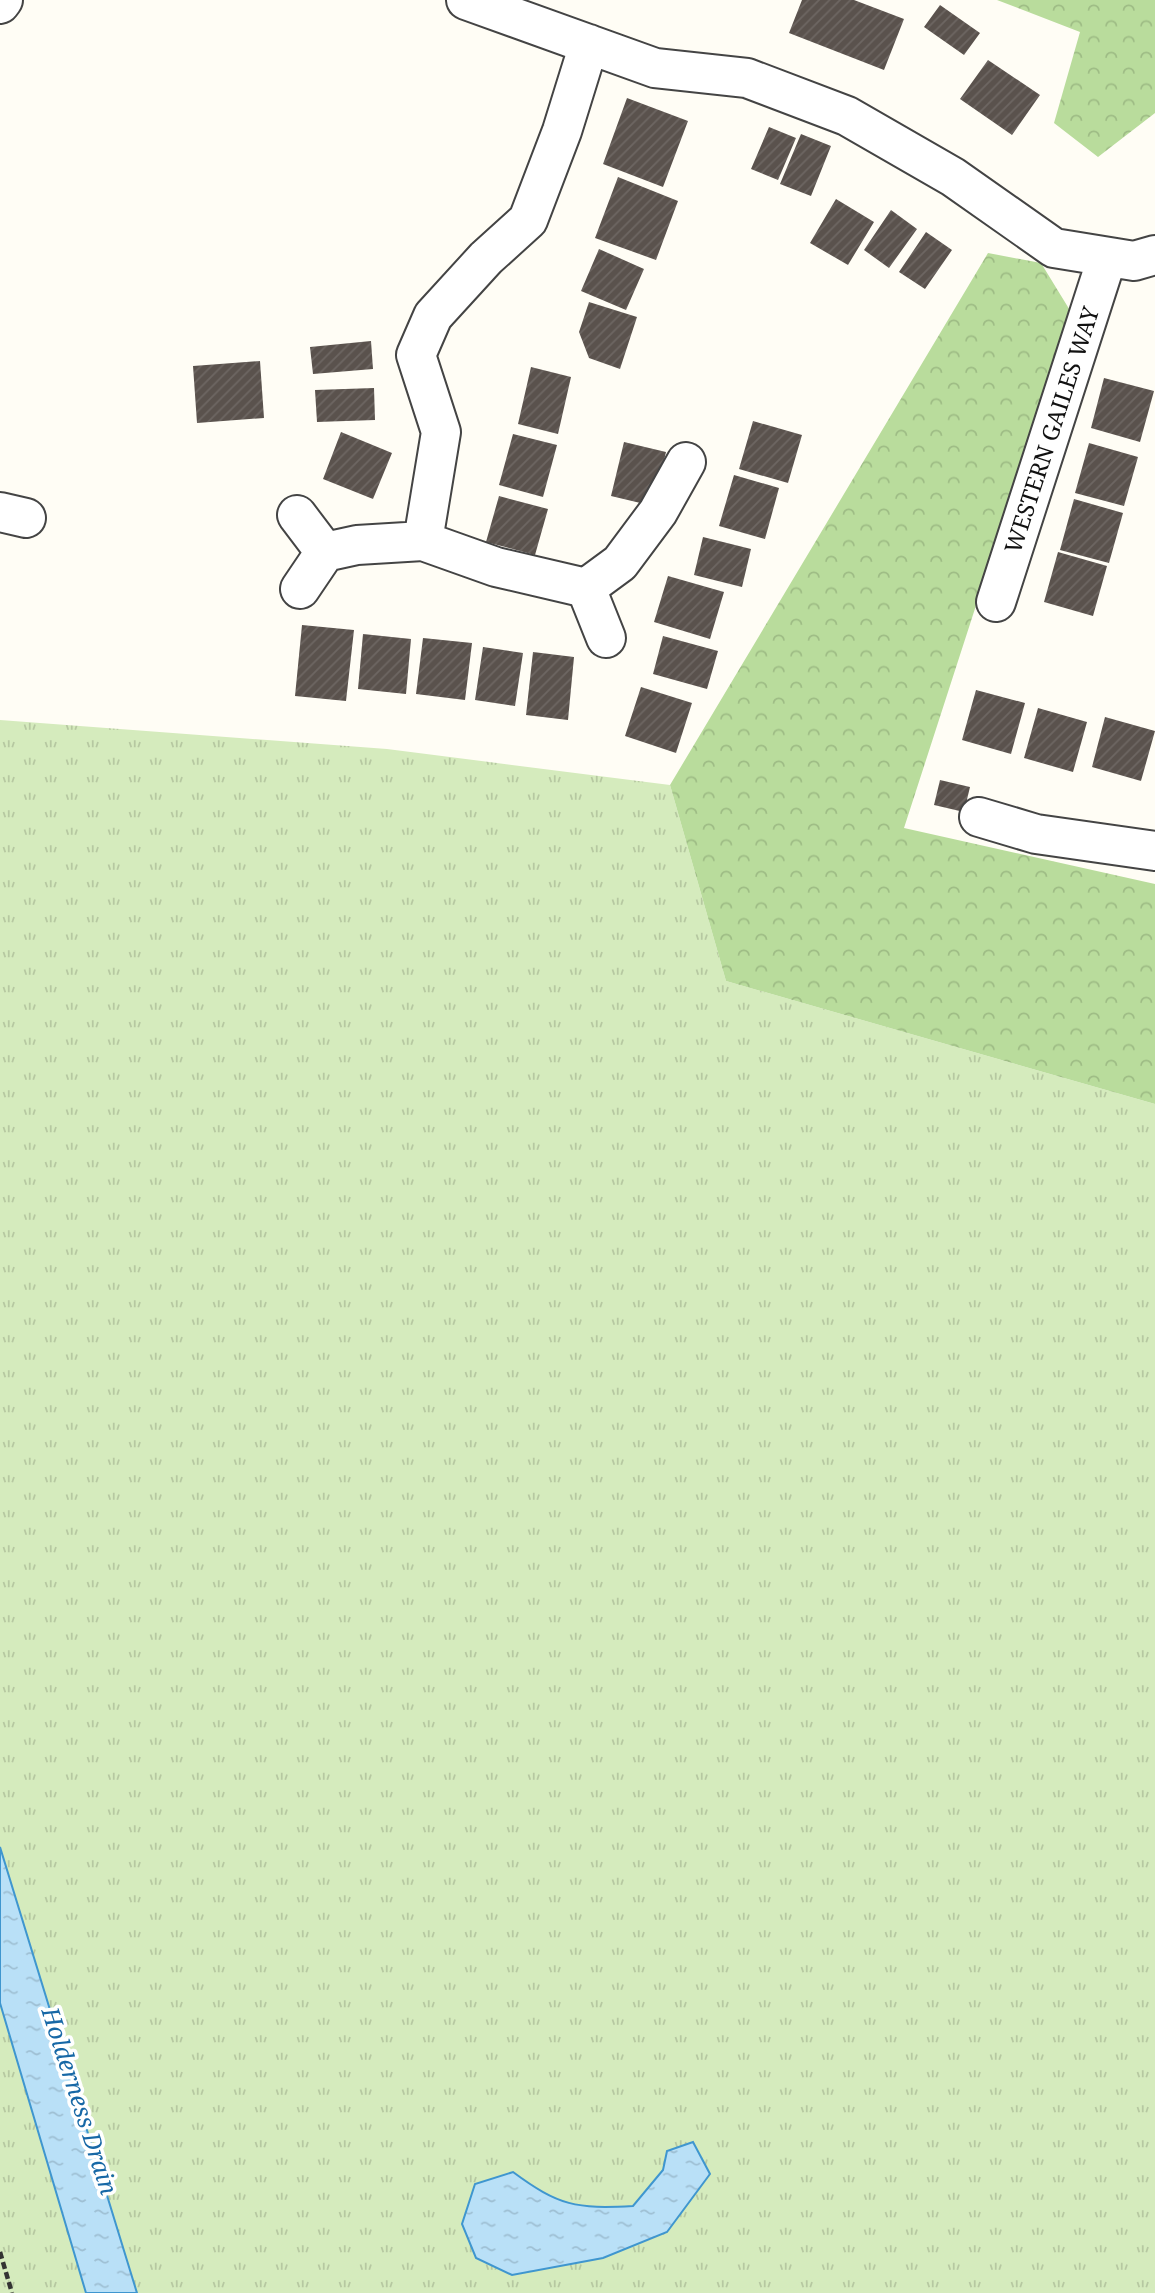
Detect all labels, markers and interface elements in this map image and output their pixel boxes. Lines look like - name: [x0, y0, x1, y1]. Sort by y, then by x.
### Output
- street label: WESTERN GAILES WAY: [996, 302, 1106, 557]
- water label: Holderness Drain: [34, 2002, 126, 2199]

